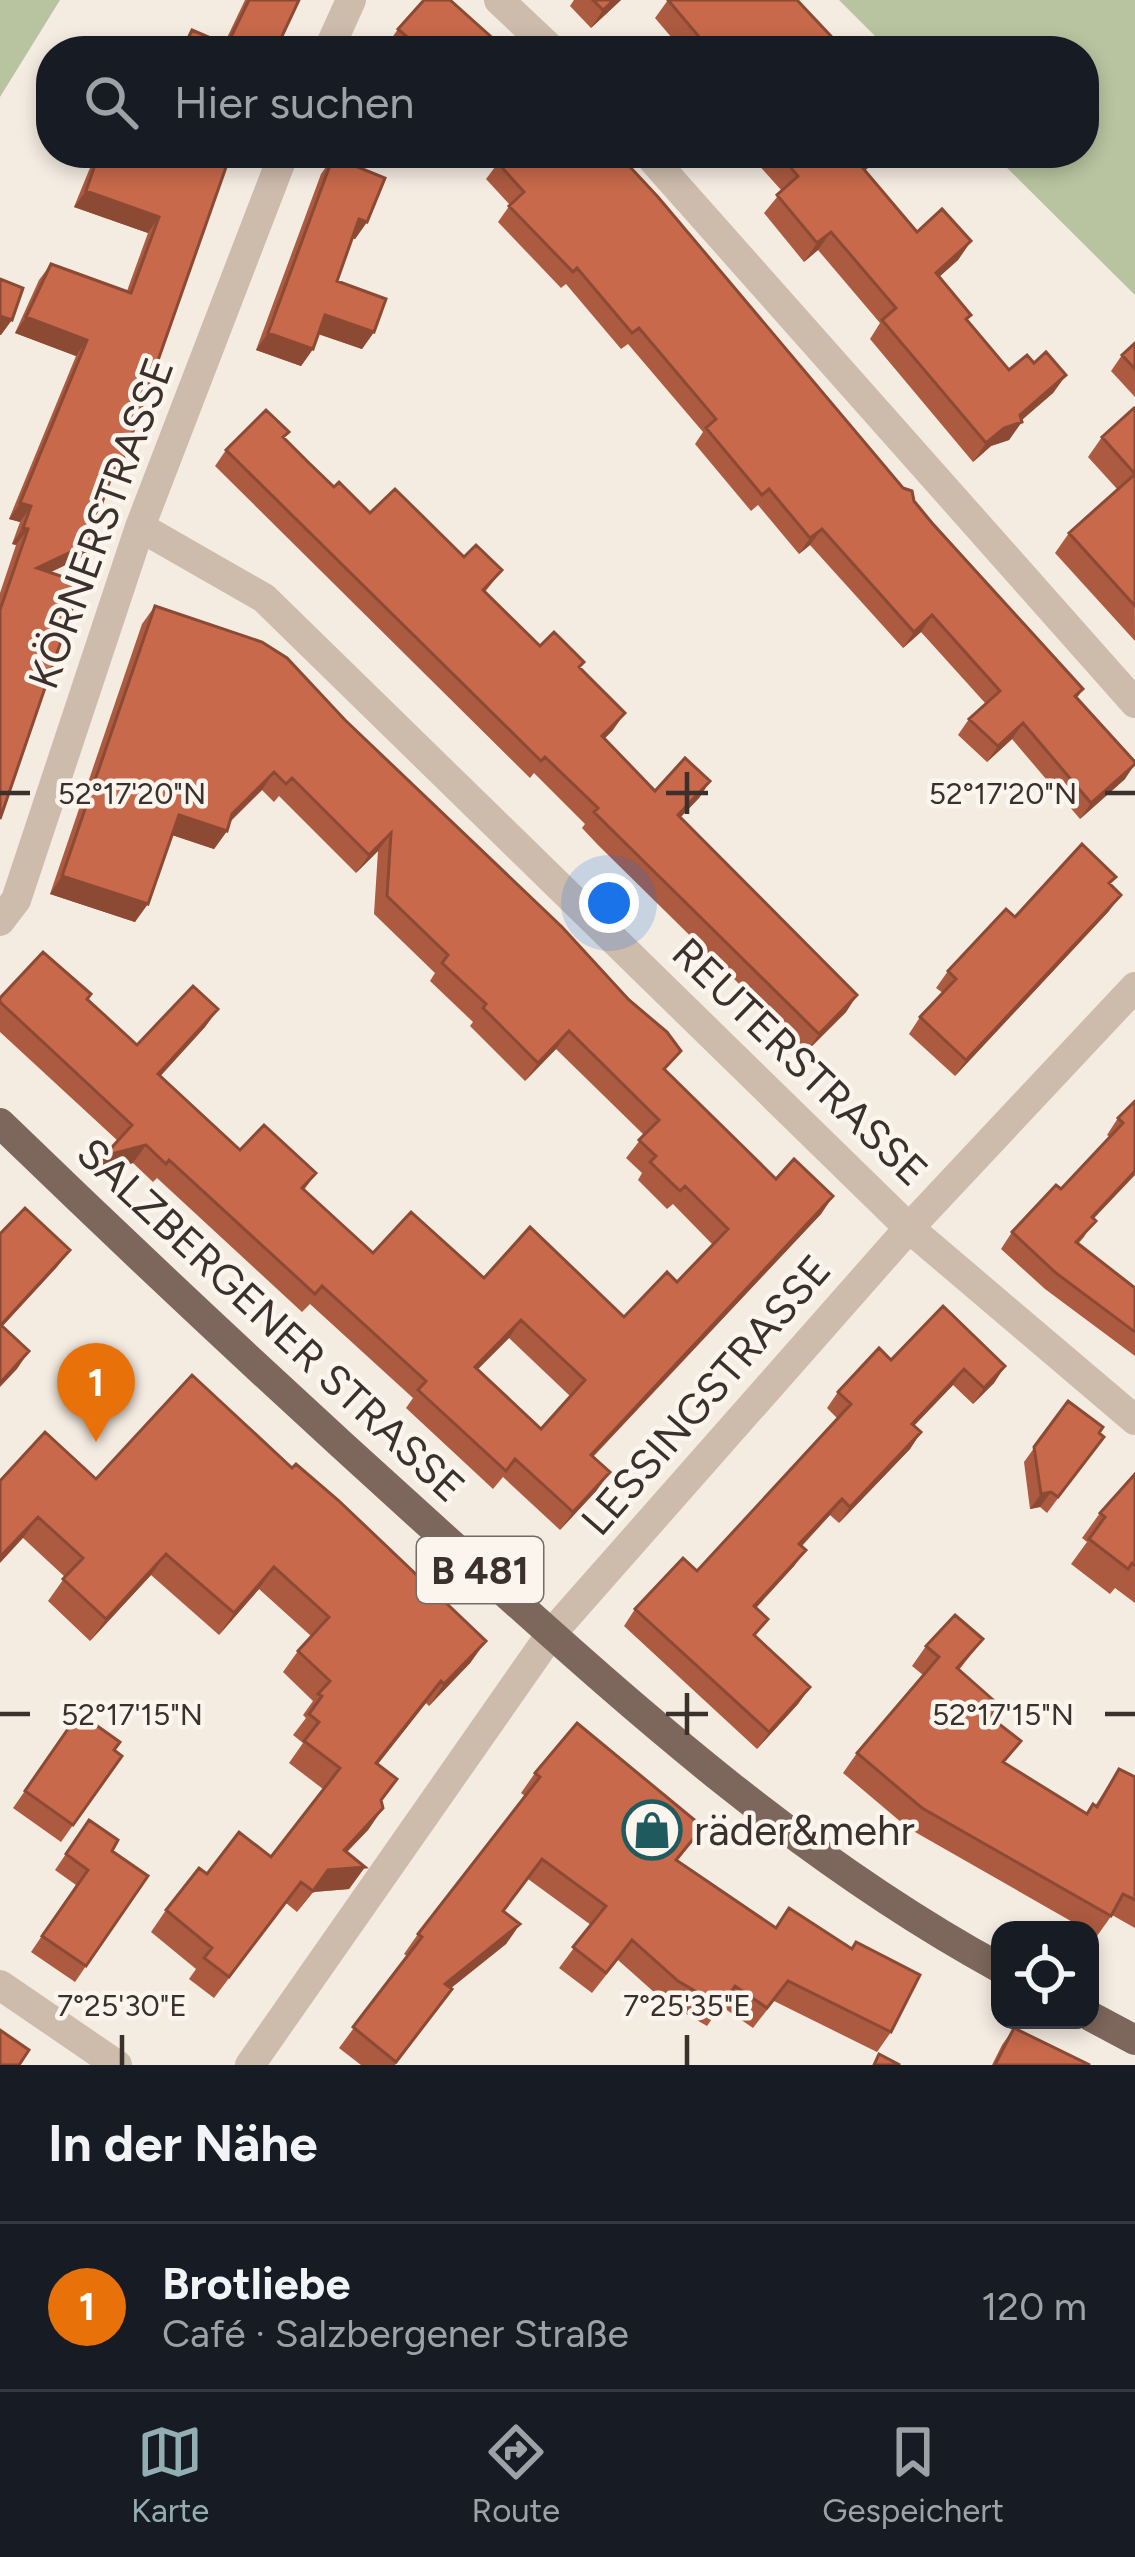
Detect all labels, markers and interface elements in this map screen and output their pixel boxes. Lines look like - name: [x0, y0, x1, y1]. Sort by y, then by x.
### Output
- search box: [36, 36, 1099, 168]
- icon: search: [78, 69, 144, 135]
- text: Hier suchen: [174, 75, 414, 129]
- street label: KÖRNERSTRASSE: [17, 351, 185, 695]
- text: 52°17'20"N: [58, 775, 206, 812]
- text: 52°17'20"N: [929, 775, 1077, 812]
- your location: [579, 873, 639, 933]
- street label: REUTERSTRASSE: [662, 927, 938, 1197]
- street label: SALZBERGENER STRASSE: [67, 1127, 475, 1513]
- street label: LESSINGSTRASSE: [571, 1245, 841, 1545]
- pin: 1: [57, 1343, 135, 1442]
- road number: B 481: [417, 1537, 543, 1603]
- text: 52°17'15"N: [61, 1696, 203, 1733]
- text: 52°17'15"N: [932, 1696, 1074, 1733]
- shop icon: räder&mehr: [621, 1799, 683, 1861]
- place label: räder&mehr: [694, 1805, 915, 1856]
- map controls: [991, 1921, 1099, 2029]
- button: locate: [991, 1921, 1099, 2029]
- text: 7°25'30"E: [57, 1987, 187, 2024]
- text: 7°25'35"E: [623, 1987, 751, 2024]
- text: In der Nähe: [48, 2113, 318, 2174]
- text: Brotliebe: [162, 2256, 350, 2310]
- text: 1: [79, 2283, 95, 2330]
- text: 120 m: [981, 2283, 1087, 2330]
- text: Café · Salzbergener Straße: [162, 2310, 629, 2357]
- tab: Karte: [131, 2419, 209, 2530]
- tab: Route: [472, 2419, 560, 2530]
- tab: Gespeichert: [822, 2419, 1004, 2530]

